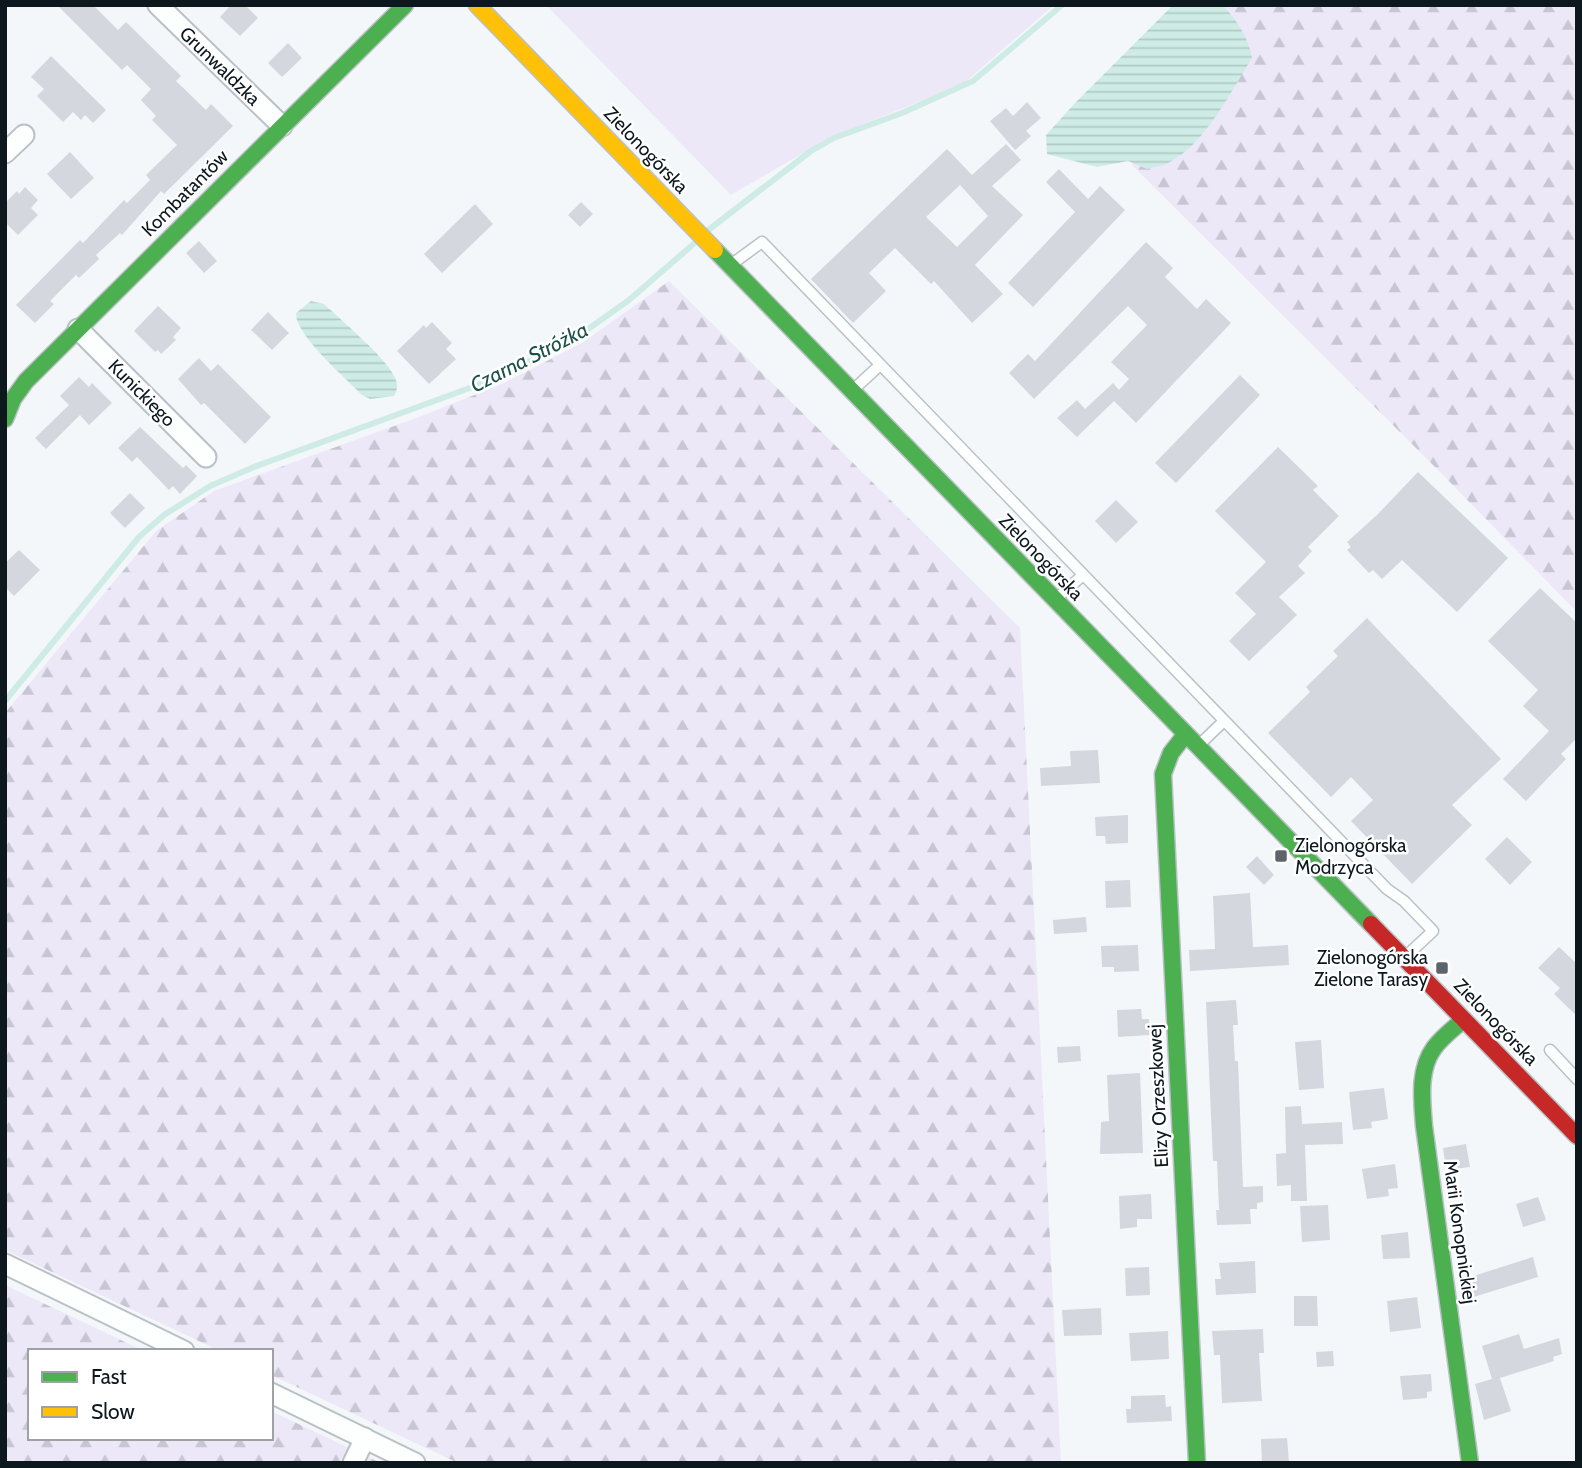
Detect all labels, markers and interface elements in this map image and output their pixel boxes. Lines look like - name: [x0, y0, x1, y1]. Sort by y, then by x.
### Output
- street label: Grunwaldzka: [175, 22, 265, 110]
- street label: Zielonogórska: [599, 102, 693, 198]
- street label: Kombatantów: [137, 145, 233, 241]
- water label: Czarna Stróżka: [466, 317, 592, 397]
- street label: Kunickiego: [104, 355, 180, 431]
- street label: Zielonogórska: [994, 509, 1088, 605]
- place label: Zielonogórska Modrzyca: [1295, 834, 1406, 879]
- marker: Zielonogórska Modrzyca: [1273, 848, 1289, 864]
- place label: Zielonogórska Zielone Tarasy: [1314, 946, 1428, 991]
- marker: Zielonogórska Zielone Tarasy: [1434, 960, 1450, 976]
- street label: Zielonogórska: [1449, 974, 1543, 1070]
- street label: Elizy Orzeszkowej: [1143, 1024, 1173, 1168]
- street label: Marii Konopnickiej: [1439, 1159, 1481, 1305]
- legend: [28, 1349, 273, 1440]
- text: Fast: [91, 1364, 127, 1389]
- text: Slow: [91, 1399, 135, 1424]

